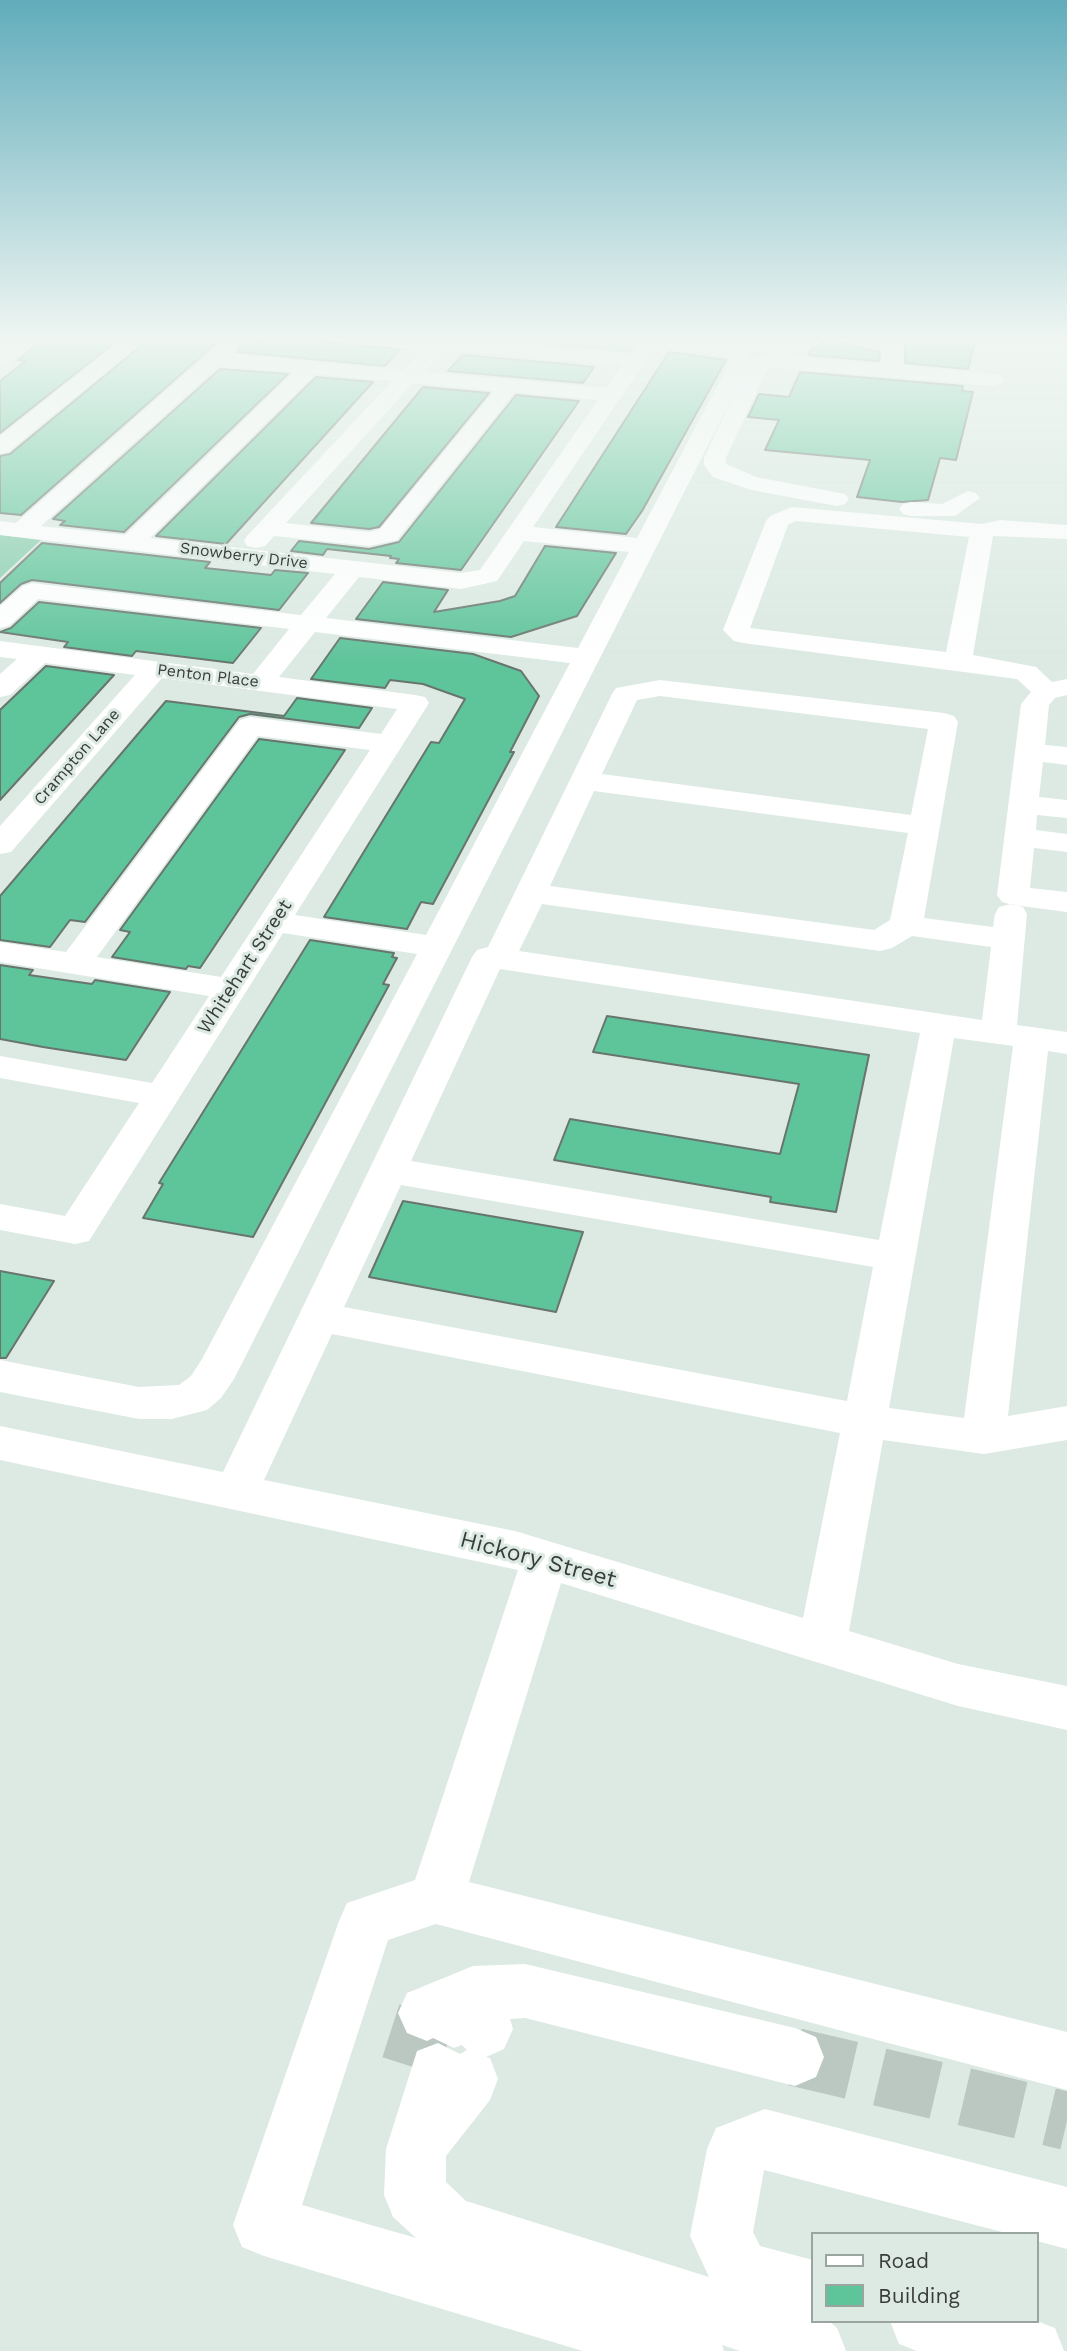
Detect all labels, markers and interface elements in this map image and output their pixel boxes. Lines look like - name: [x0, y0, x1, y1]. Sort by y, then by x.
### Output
- street label: Snowberry Drive: [179, 539, 309, 573]
- street label: Penton Place: [156, 660, 260, 692]
- street label: Crampton Lane: [30, 705, 124, 809]
- street label: Whitehart Street: [193, 896, 297, 1038]
- street label: Hickory Street: [457, 1526, 619, 1594]
- legend: [811, 2232, 1039, 2323]
- text: Road: [878, 2248, 929, 2273]
- text: Building: [878, 2283, 960, 2308]

